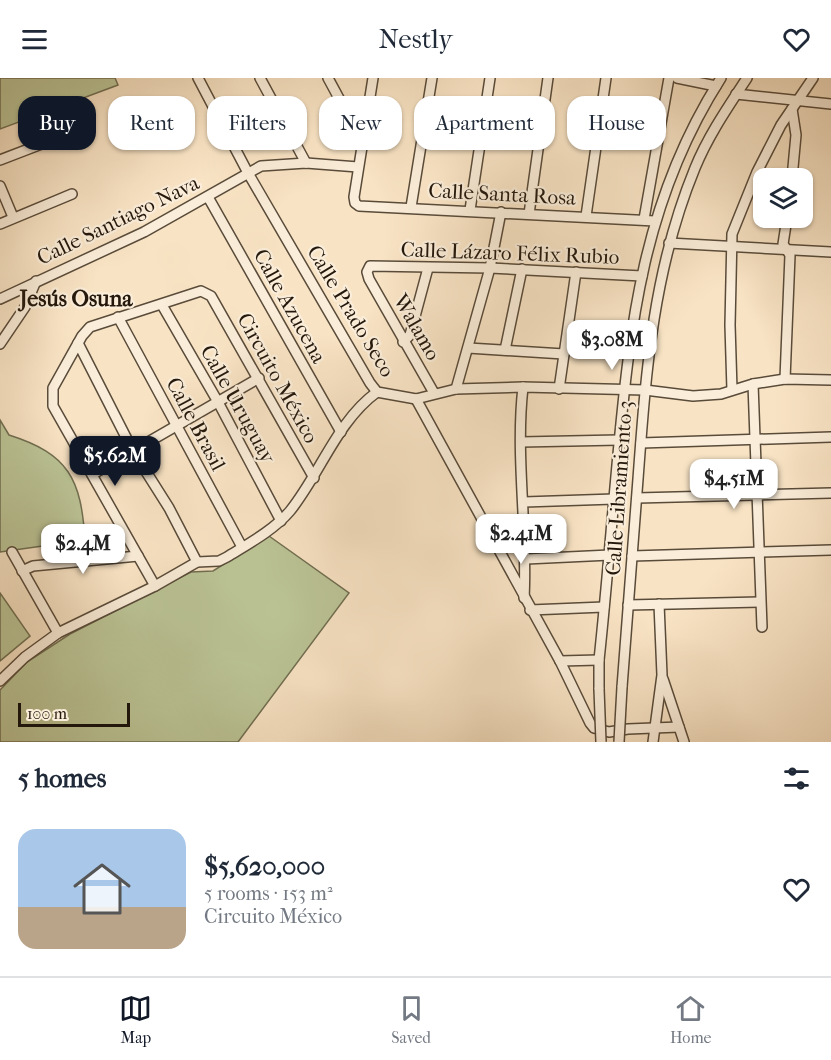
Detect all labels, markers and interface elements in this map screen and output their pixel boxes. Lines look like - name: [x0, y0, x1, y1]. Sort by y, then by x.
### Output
- icon: menu: [18, 23, 51, 56]
- text: Nestly: [378, 23, 453, 55]
- icon: heart: [780, 23, 813, 56]
- chip: Buy: [18, 96, 96, 150]
- chip: Rent: [108, 96, 195, 150]
- chip: Filters: [207, 96, 307, 150]
- chip: New: [319, 96, 402, 150]
- chip: Apartment: [414, 96, 555, 150]
- chip: House: [567, 96, 666, 150]
- map controls: [753, 168, 813, 228]
- button: layers: [753, 168, 813, 228]
- street label: Calle Santiago Nava: [33, 170, 203, 270]
- street label: Calle Santa Rosa: [428, 178, 577, 210]
- street label: Calle Lázaro Félix Rubio: [400, 237, 620, 269]
- street label: Calle Prado Seco: [302, 241, 400, 381]
- street label: Calle Azucena: [249, 245, 331, 367]
- district label: Jesús Osuna: [17, 286, 133, 312]
- street label: Walamo: [388, 289, 446, 364]
- street label: Circuito México: [232, 309, 324, 447]
- pin: $3.08M: [563, 320, 661, 371]
- text: $3.08M: [581, 328, 643, 351]
- street label: Calle Uruguay: [196, 341, 281, 468]
- street label: Calle Brasil: [161, 373, 231, 475]
- street label: Calle Libramiento 3: [601, 400, 637, 576]
- pin: $5.62M: [66, 436, 164, 487]
- text: $5.62M: [84, 444, 146, 467]
- pin: $4.51M: [685, 459, 783, 510]
- text: $4.51M: [704, 467, 764, 490]
- pin: $2.41M: [472, 514, 570, 565]
- text: $2.41M: [490, 522, 552, 545]
- pin: $2.4M: [41, 524, 125, 575]
- text: $2.4M: [55, 532, 111, 555]
- scale bar: [18, 700, 130, 728]
- text: 100 m: [27, 704, 67, 723]
- icon: filters: [780, 762, 813, 795]
- text: 5 homes: [18, 763, 106, 794]
- text: $5,620,000: [204, 851, 325, 882]
- icon: home: [66, 853, 138, 925]
- icon: heart: [780, 873, 813, 906]
- text: 5 rooms · 153 m²: [204, 882, 333, 905]
- text: Circuito México: [204, 905, 342, 928]
- tab: Map: [119, 992, 152, 1047]
- tab: Saved: [391, 992, 431, 1047]
- tab: Home: [670, 992, 712, 1047]

